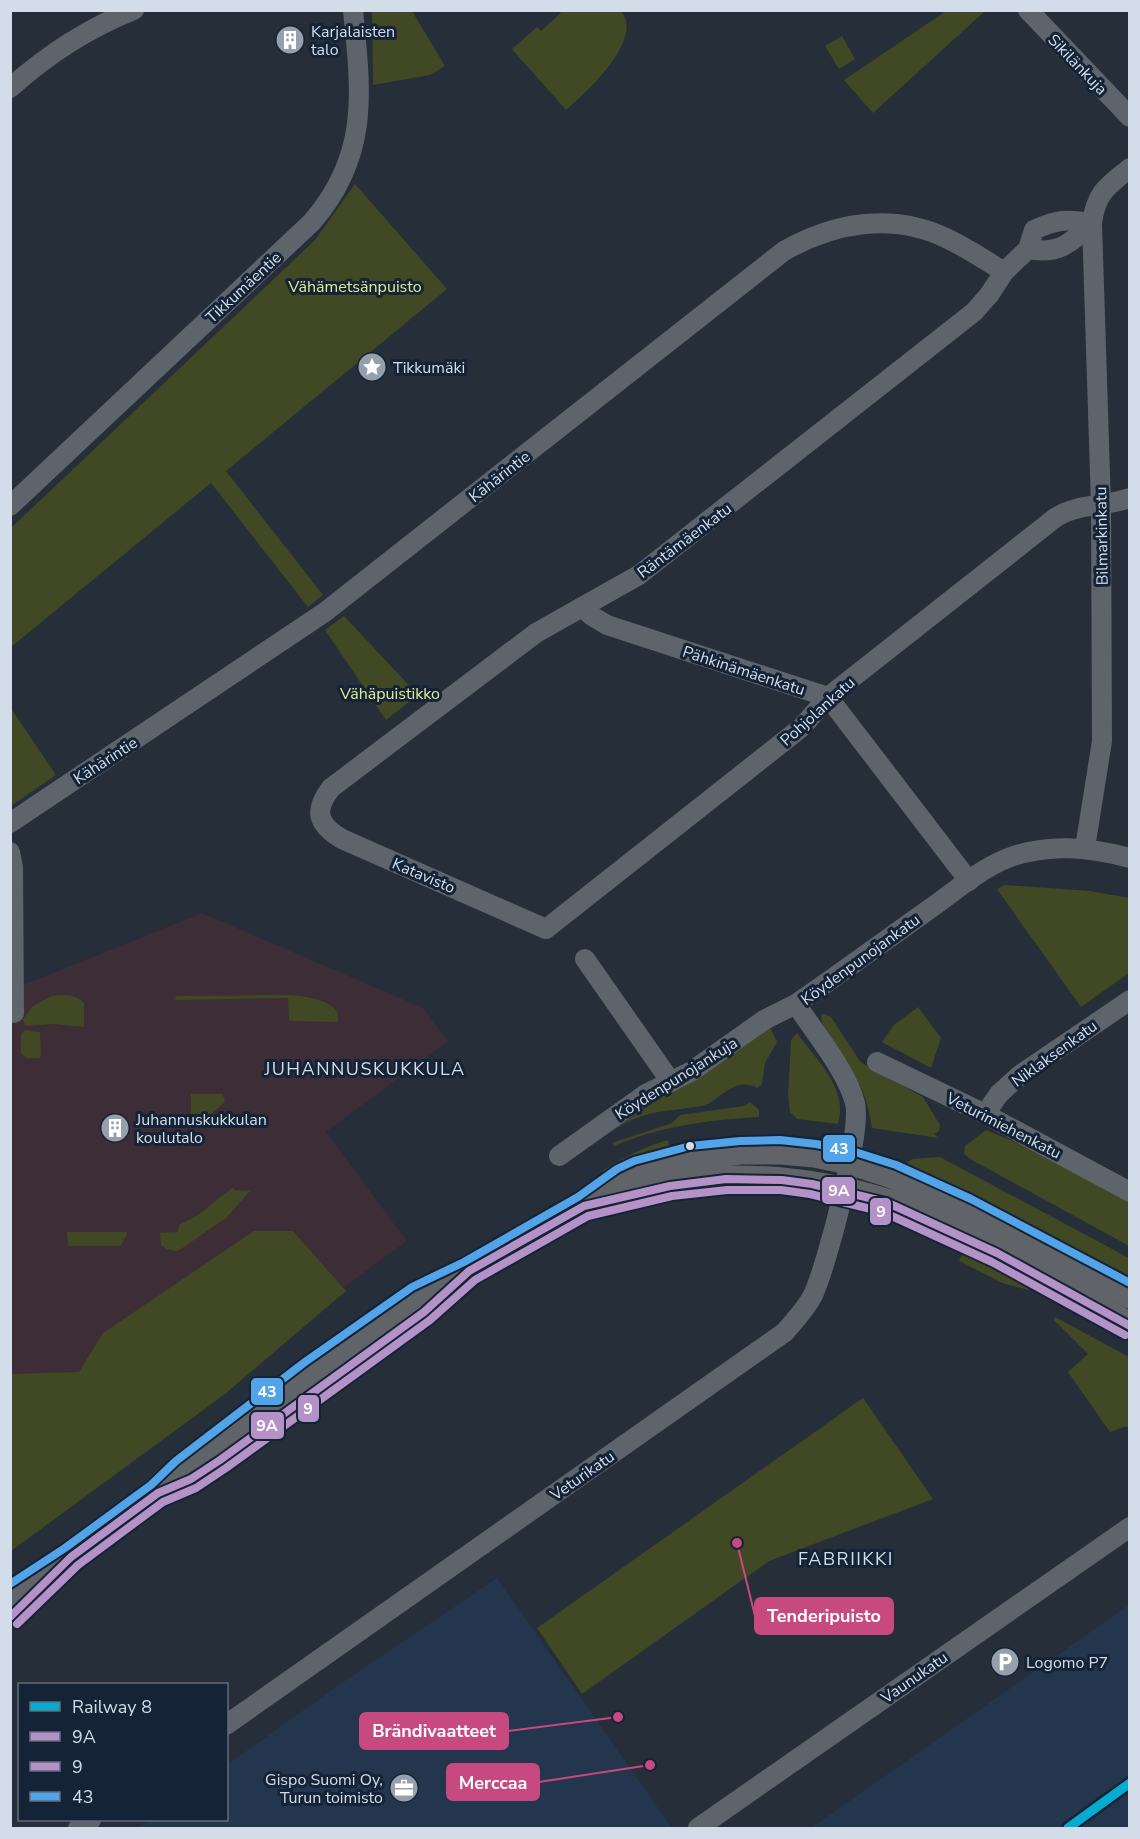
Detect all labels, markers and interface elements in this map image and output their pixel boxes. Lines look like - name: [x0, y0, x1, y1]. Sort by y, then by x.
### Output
- place label: Karjalaisten talo: [311, 21, 395, 61]
- building icon: Karjalaisten talo: [274, 24, 306, 56]
- street label: Sikilänkuja: [1043, 29, 1112, 100]
- street label: Tikkumäentie: [201, 247, 286, 328]
- park label: Vähämetsänpuisto: [287, 276, 422, 298]
- place icon: Tikkumäki: [356, 351, 388, 383]
- place label: Tikkumäki: [393, 357, 465, 379]
- street label: Kähärintie: [464, 446, 535, 508]
- street label: Bilmarkinkatu: [1090, 486, 1114, 586]
- street label: Räntämäenkatu: [633, 498, 736, 584]
- street label: Pähkinämäenkatu: [680, 641, 808, 701]
- street label: Pohjolankatu: [775, 672, 860, 751]
- park label: Vähäpuistikko: [339, 683, 440, 705]
- street label: Kähärintie: [69, 732, 142, 790]
- street label: Katavisto: [389, 853, 459, 899]
- street label: Köydenpunojankatu: [797, 909, 925, 1011]
- street label: Niklaksenkatu: [1007, 1015, 1102, 1092]
- street label: Köydenpunojankuja: [611, 1032, 742, 1125]
- district label: JUHANNUSKUKKULA: [263, 1057, 466, 1081]
- street label: Veturimiehenkatu: [941, 1087, 1065, 1164]
- place label: Juhannuskukkulan koulutalo: [135, 1109, 267, 1149]
- building icon: Juhannuskukkulan koulutalo: [99, 1112, 131, 1144]
- line badge: 43: [822, 1134, 856, 1163]
- text: 43: [829, 1138, 849, 1160]
- unlabelled marker: [684, 1140, 696, 1152]
- line badge: 9A: [821, 1176, 856, 1205]
- text: 9A: [828, 1180, 850, 1202]
- line badge: 9: [869, 1197, 892, 1226]
- text: 9: [876, 1201, 886, 1223]
- line badge: 43: [250, 1377, 284, 1406]
- text: 43: [257, 1381, 277, 1403]
- line badge: 9: [297, 1394, 320, 1423]
- text: 9: [303, 1398, 313, 1420]
- line badge: 9A: [250, 1411, 285, 1440]
- text: 9A: [256, 1415, 278, 1437]
- street label: Veturikatu: [545, 1446, 619, 1507]
- district label: FABRIIKKI: [798, 1547, 894, 1571]
- callout: Tenderipuisto: [755, 1598, 893, 1634]
- text: Tenderipuisto: [767, 1604, 881, 1628]
- parking icon: Logomo P7: [989, 1646, 1021, 1678]
- street label: Vaunukatu: [876, 1647, 952, 1709]
- place label: Logomo P7: [1026, 1652, 1108, 1674]
- legend: [18, 1683, 228, 1821]
- text: Railway 8: [72, 1695, 152, 1719]
- callout: Brändivaatteet: [360, 1713, 508, 1749]
- text: Brändivaatteet: [372, 1719, 496, 1743]
- text: 9A: [72, 1725, 96, 1749]
- text: 9: [72, 1755, 83, 1779]
- callout: Merccaa: [447, 1764, 539, 1800]
- place label: Gispo Suomi Oy, Turun toimisto: [265, 1769, 383, 1809]
- text: Merccaa: [459, 1771, 527, 1795]
- office icon: Gispo Suomi Oy, Turun toimisto: [388, 1772, 420, 1804]
- text: 43: [72, 1785, 94, 1809]

